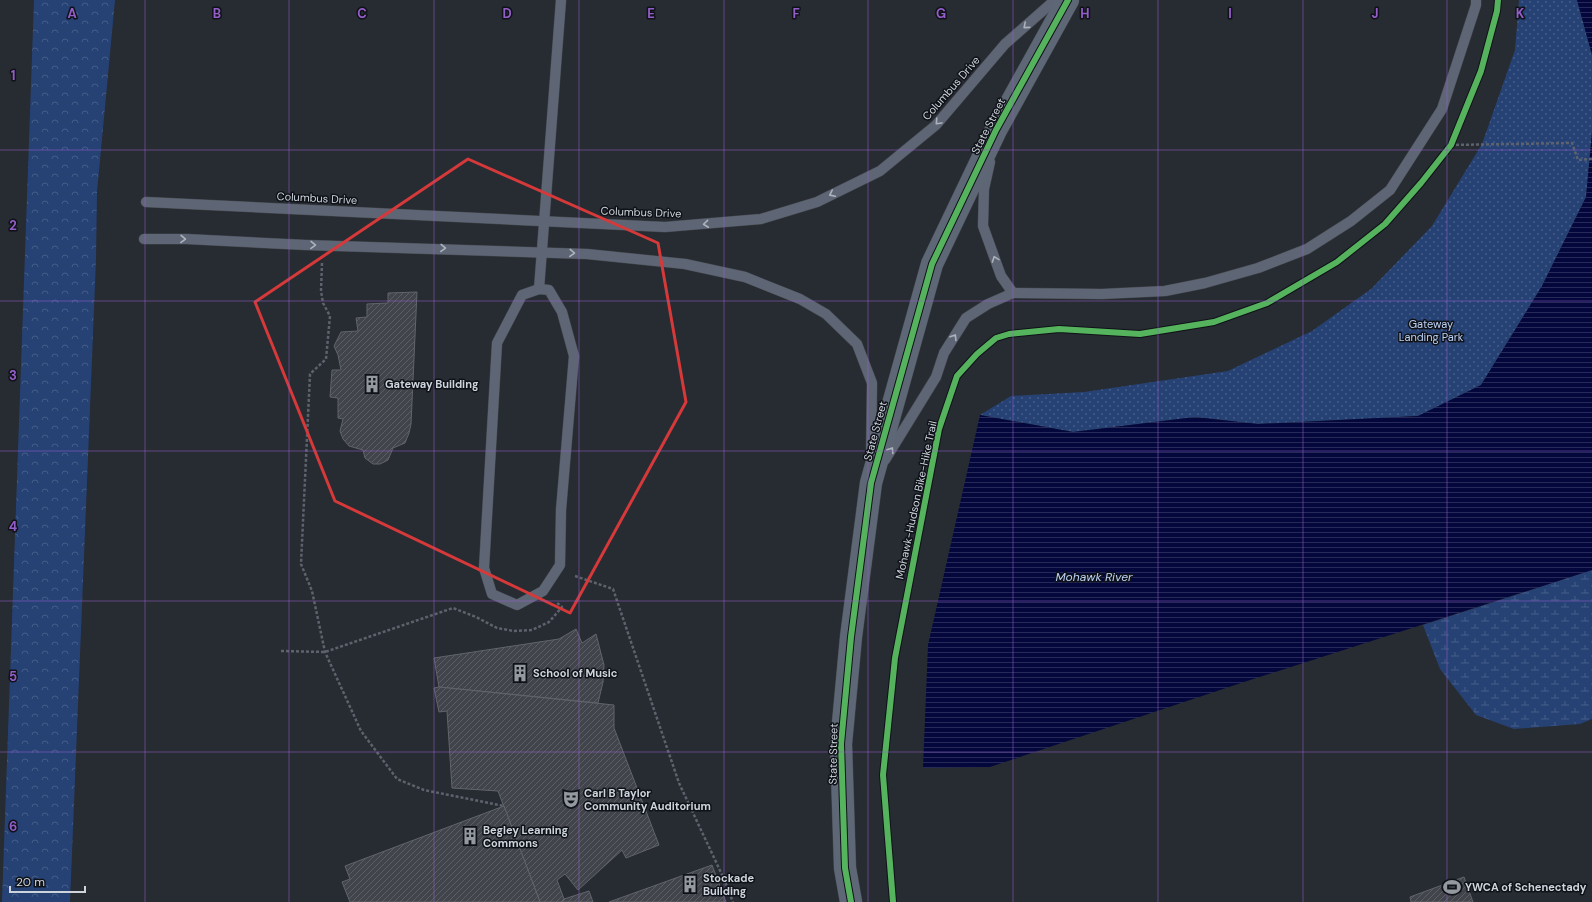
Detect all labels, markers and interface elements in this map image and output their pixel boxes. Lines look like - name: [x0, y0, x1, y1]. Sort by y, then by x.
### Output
- text: A: [67, 5, 77, 22]
- text: B: [213, 5, 221, 22]
- text: C: [357, 5, 367, 22]
- text: D: [502, 5, 512, 22]
- text: E: [647, 5, 655, 22]
- text: F: [792, 5, 800, 22]
- text: G: [936, 5, 946, 22]
- text: H: [1080, 5, 1090, 22]
- text: I: [1228, 5, 1232, 22]
- text: J: [1371, 5, 1379, 22]
- text: K: [1516, 5, 1525, 22]
- one-way arrow: [1023, 21, 1030, 28]
- street label: Columbus Drive: [919, 53, 983, 123]
- text: 1: [11, 67, 15, 84]
- street label: State Street: [968, 96, 1008, 156]
- one-way arrow: [936, 117, 943, 124]
- street label: Columbus Drive: [276, 189, 358, 207]
- one-way arrow: [828, 189, 836, 197]
- street label: Columbus Drive: [600, 204, 682, 220]
- text: 2: [9, 217, 17, 234]
- one-way arrow: [703, 220, 709, 229]
- one-way arrow: [180, 235, 186, 243]
- one-way arrow: [310, 241, 316, 249]
- one-way arrow: [440, 244, 446, 253]
- one-way arrow: [569, 249, 575, 257]
- one-way arrow: [991, 255, 999, 262]
- park label: Gateway Landing Park: [1399, 317, 1464, 344]
- one-way arrow: [949, 334, 956, 341]
- text: 3: [9, 367, 17, 384]
- building icon: Gateway Building: [362, 374, 382, 394]
- place label: Gateway Building: [385, 377, 479, 391]
- street label: State Street: [860, 400, 890, 462]
- street label: Mohawk-Hudson Bike-Hike Trail: [892, 420, 940, 580]
- one-way arrow: [886, 447, 894, 454]
- text: 4: [9, 518, 17, 535]
- water label: Mohawk River: [1055, 569, 1133, 585]
- building icon: School of Music: [510, 663, 530, 683]
- place label: School of Music: [533, 666, 618, 680]
- text: 5: [9, 668, 17, 685]
- street label: State Street: [825, 723, 841, 785]
- place label: Carl B Taylor Community Auditorium: [584, 786, 711, 813]
- theatre icon: Carl B Taylor Community Auditorium: [561, 789, 581, 809]
- text: 6: [9, 818, 17, 835]
- place label: Begley Learning Commons: [483, 823, 569, 850]
- building icon: Begley Learning Commons: [460, 826, 480, 846]
- scale bar: [10, 868, 85, 894]
- place label: Stockade Building: [703, 871, 754, 898]
- text: 20 m: [16, 874, 45, 890]
- building icon: Stockade Building: [680, 874, 700, 894]
- sports icon: YWCA of Schenectady: [1442, 877, 1462, 897]
- place label: YWCA of Schenectady: [1465, 880, 1587, 894]

